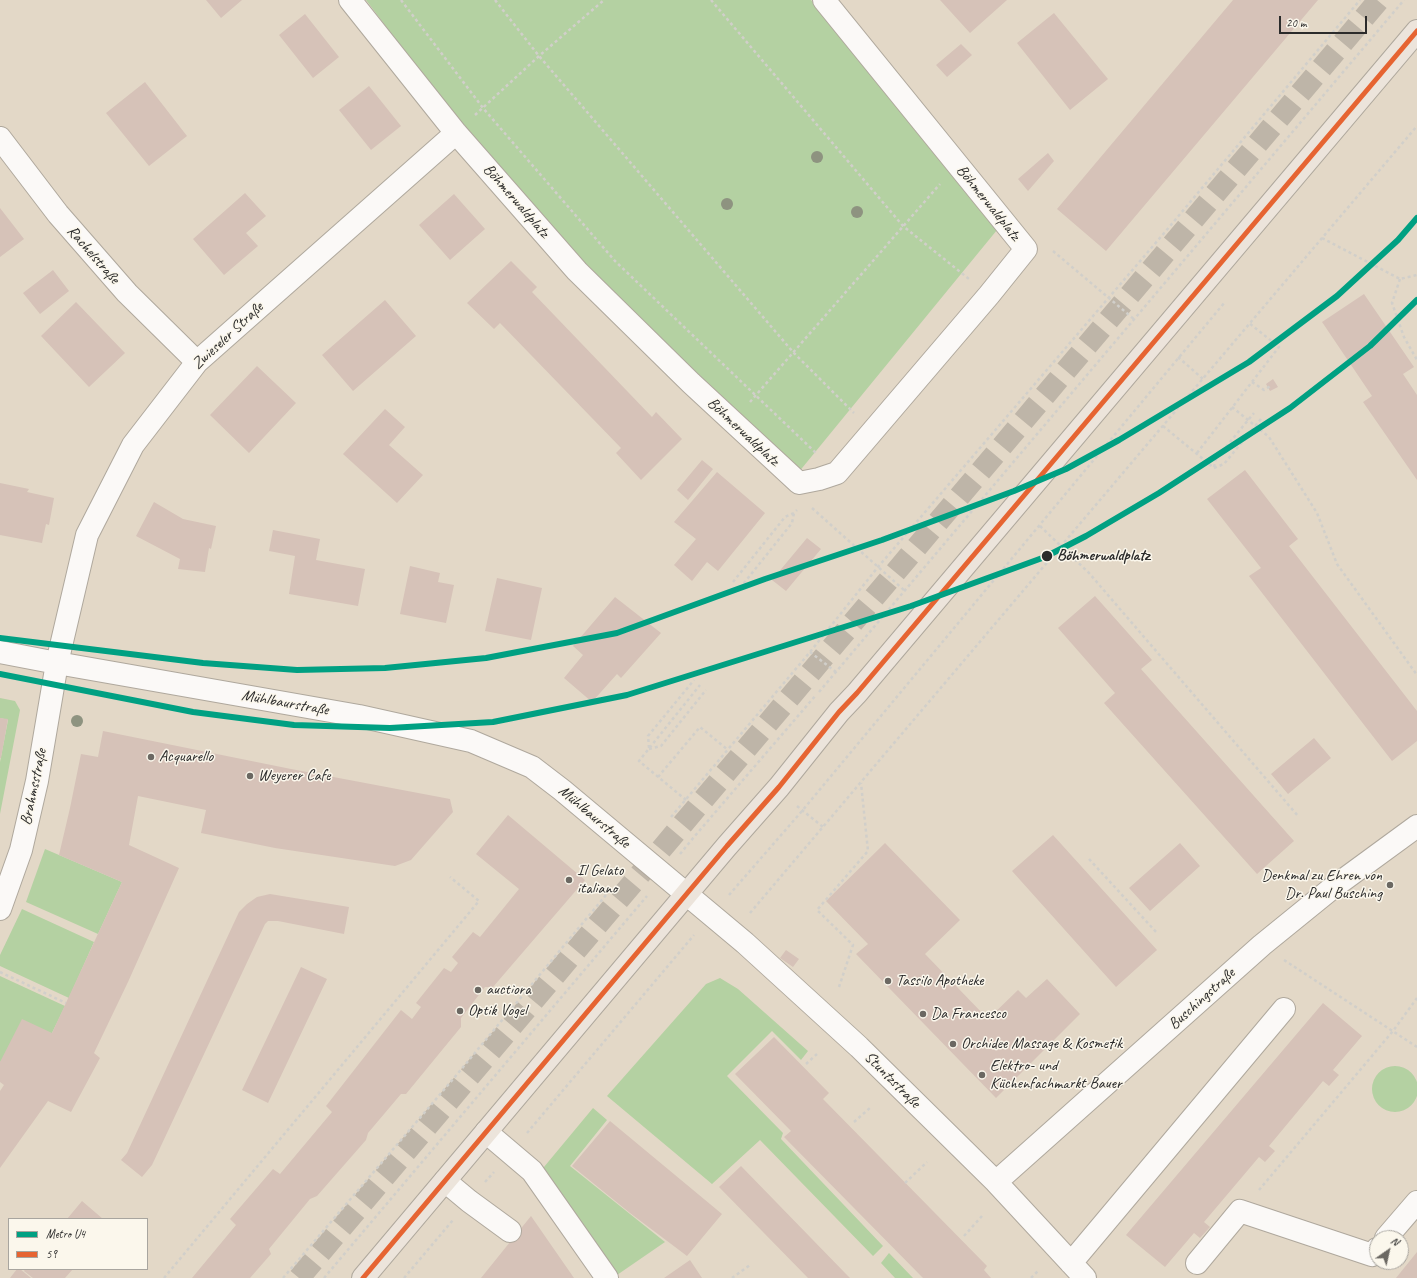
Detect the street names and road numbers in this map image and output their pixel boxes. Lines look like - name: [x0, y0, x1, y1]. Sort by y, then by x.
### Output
- street label: Böhmerwaldplatz: [479, 160, 553, 242]
- street label: Böhmerwaldplatz: [952, 161, 1024, 245]
- street label: Rachelstraße: [62, 222, 124, 288]
- street label: Zwieseler Straße: [188, 298, 268, 374]
- street label: Böhmerwaldplatz: [703, 394, 783, 470]
- street label: Mühlbaurstraße: [240, 686, 330, 720]
- street label: Brahmsstraße: [17, 747, 51, 827]
- street label: Mühlbaurstraße: [554, 781, 634, 853]
- street label: Buschingstraße: [1165, 964, 1239, 1034]
- street label: Stuntzstraße: [860, 1048, 924, 1112]

